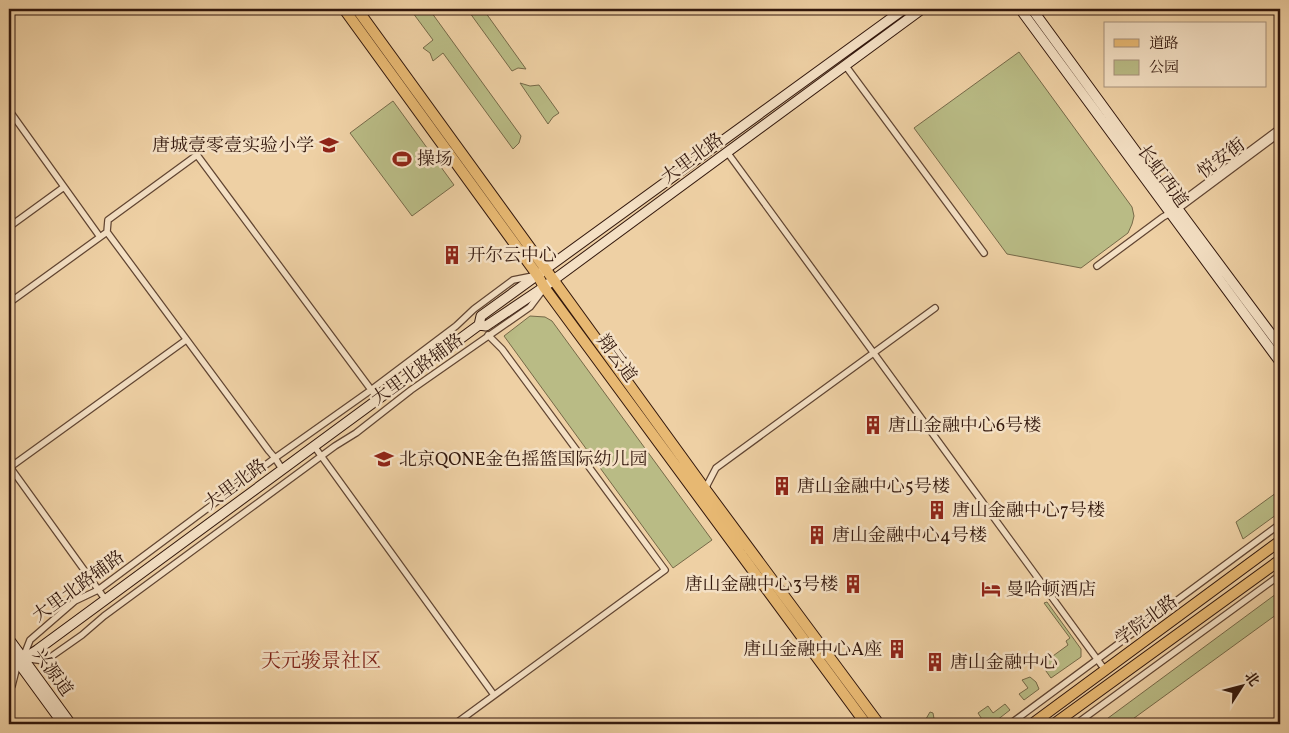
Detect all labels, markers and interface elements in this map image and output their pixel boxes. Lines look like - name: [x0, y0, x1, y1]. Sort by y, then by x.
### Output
- legend: [1104, 22, 1266, 88]
- text: 道路: [1149, 34, 1179, 55]
- text: 公园: [1149, 58, 1179, 79]
- street label: 大里北路: [656, 128, 729, 190]
- street label: 悦安街: [1193, 133, 1251, 185]
- place label: 唐城壹零壹实验小学: [152, 134, 314, 159]
- school or university icon: 唐城壹零壹实验小学: [318, 134, 340, 156]
- street label: 长虹西道: [1131, 140, 1193, 213]
- sports icon: 操场: [391, 148, 413, 170]
- place label: 操场: [417, 148, 453, 173]
- building icon: 开尔云中心: [441, 244, 463, 266]
- place label: 开尔云中心: [467, 244, 557, 269]
- street label: 大里北路辅路: [367, 328, 469, 412]
- street label: 翔云道: [590, 330, 642, 388]
- building icon: 唐山金融中心6号楼: [862, 414, 884, 436]
- place label: 唐山金融中心6号楼: [888, 414, 1041, 439]
- school or university icon: 北京QONE金色摇篮国际幼儿园: [373, 448, 395, 470]
- place label: 北京QONE金色摇篮国际幼儿园: [399, 448, 648, 473]
- street label: 大里北路: [199, 454, 272, 516]
- building icon: 唐山金融中心5号楼: [771, 475, 793, 497]
- place label: 唐山金融中心5号楼: [797, 475, 950, 500]
- building icon: 唐山金融中心7号楼: [926, 499, 948, 521]
- place label: 唐山金融中心7号楼: [952, 499, 1105, 524]
- building icon: 唐山金融中心4号楼: [806, 524, 828, 546]
- place label: 唐山金融中心4号楼: [832, 524, 987, 549]
- street label: 大里北路辅路: [28, 545, 130, 629]
- place label: 唐山金融中心3号楼: [685, 573, 838, 598]
- building icon: 唐山金融中心3号楼: [842, 573, 864, 595]
- hotel icon: 曼哈顿酒店: [980, 578, 1002, 600]
- place label: 曼哈顿酒店: [1006, 578, 1096, 603]
- street label: 学院北路: [1110, 590, 1183, 652]
- place label: 唐山金融中心A座: [743, 638, 882, 663]
- building icon: 唐山金融中心A座: [886, 638, 908, 660]
- street label: 兴源道: [26, 644, 78, 702]
- district label: 天元骏景社区: [261, 648, 381, 676]
- building icon: 唐山金融中心: [924, 651, 946, 673]
- place label: 唐山金融中心: [950, 651, 1058, 676]
- north arrow: [1216, 660, 1266, 710]
- text: 北: [1240, 668, 1263, 690]

